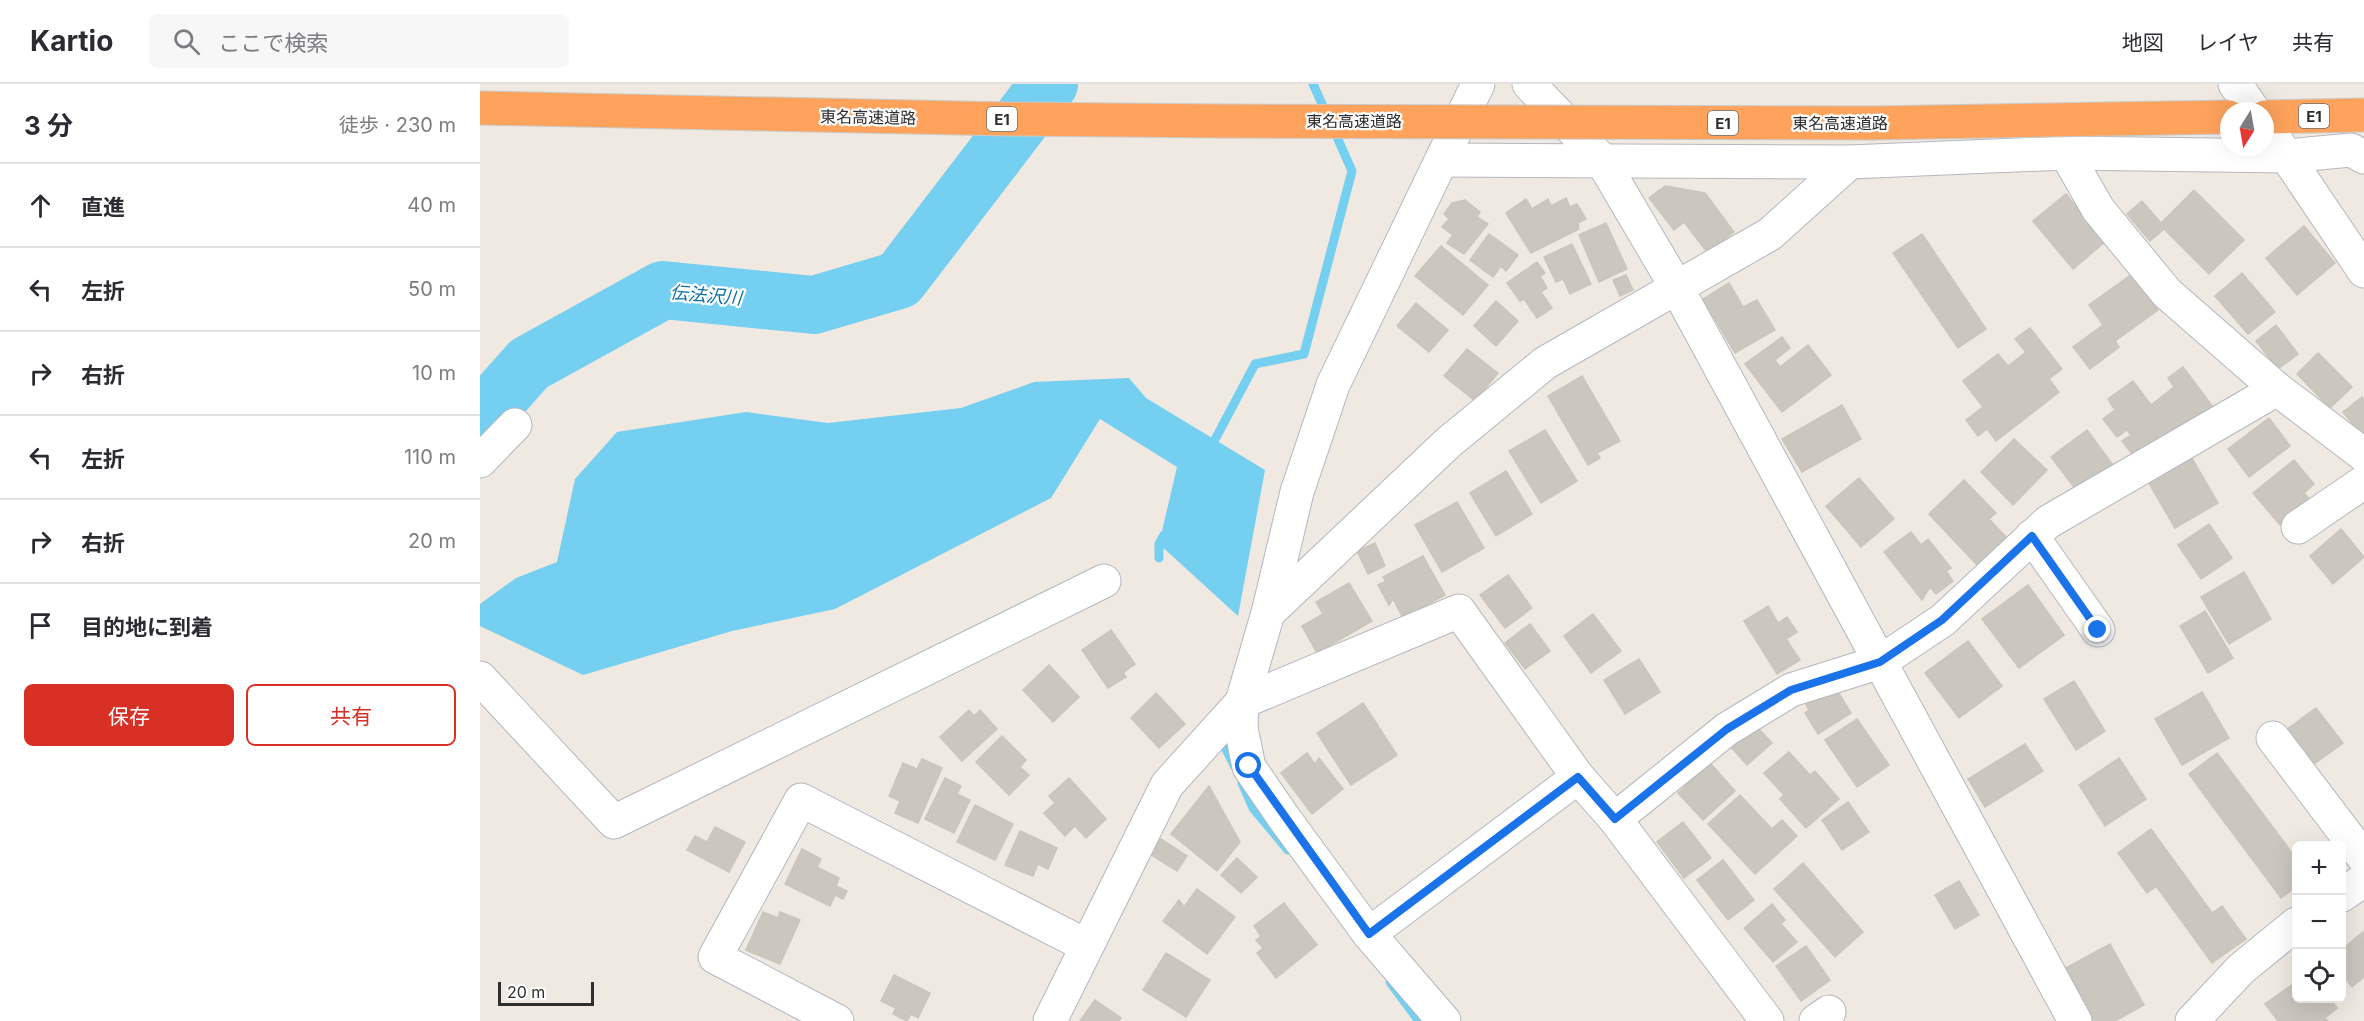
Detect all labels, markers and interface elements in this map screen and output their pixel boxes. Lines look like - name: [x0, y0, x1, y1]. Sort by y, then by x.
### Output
- search box: [149, 14, 569, 68]
- text: Kartio: [30, 24, 113, 58]
- icon: search: [170, 25, 203, 58]
- text: ここで検索: [218, 30, 328, 56]
- text: 地図: [2122, 30, 2164, 55]
- text: レイヤ: [2197, 30, 2259, 55]
- text: 共有: [2292, 30, 2334, 55]
- north arrow: [2220, 102, 2274, 156]
- road number: E1: [2299, 104, 2329, 128]
- street label: 東名高速道路: [820, 106, 916, 128]
- road number: E1: [987, 107, 1017, 131]
- text: 3 分: [24, 110, 73, 141]
- street label: 東名高速道路: [1306, 111, 1402, 131]
- road number: E1: [1708, 111, 1738, 135]
- text: 徒歩 · 230 m: [339, 113, 456, 137]
- street label: 東名高速道路: [1792, 113, 1888, 133]
- icon: ahead: [24, 189, 57, 222]
- text: 40 m: [407, 193, 456, 217]
- text: 直進: [81, 194, 125, 220]
- icon: left: [24, 273, 57, 306]
- text: 50 m: [408, 277, 456, 301]
- text: 左折: [81, 278, 125, 304]
- water label: 伝法沢川: [669, 281, 745, 309]
- icon: right: [24, 357, 57, 390]
- text: 10 m: [412, 361, 456, 385]
- text: 右折: [81, 362, 125, 388]
- icon: left: [24, 441, 57, 474]
- text: 110 m: [404, 445, 456, 469]
- text: 左折: [81, 446, 125, 472]
- icon: right: [24, 525, 57, 558]
- text: 20 m: [408, 529, 456, 553]
- text: 右折: [81, 530, 125, 556]
- icon: arrive: [24, 609, 57, 642]
- text: 目的地に到着: [81, 614, 213, 640]
- route end: [2084, 616, 2110, 642]
- button: 保存: [24, 684, 234, 746]
- button: 共有: [246, 684, 456, 746]
- route start: [1235, 752, 1261, 778]
- map controls: [2292, 841, 2346, 1003]
- button: +: [2292, 841, 2346, 895]
- button: −: [2292, 895, 2346, 949]
- button: locate: [2292, 949, 2346, 1003]
- scale bar: [498, 979, 594, 1006]
- text: 20 m: [507, 982, 545, 1002]

